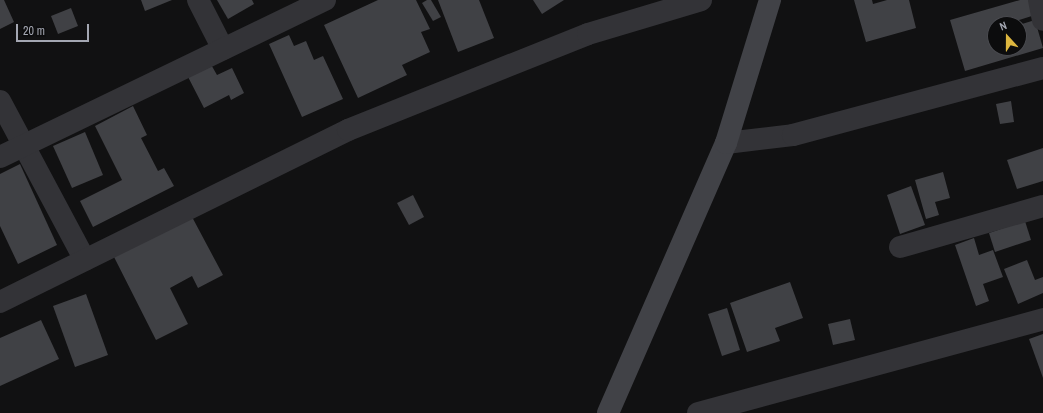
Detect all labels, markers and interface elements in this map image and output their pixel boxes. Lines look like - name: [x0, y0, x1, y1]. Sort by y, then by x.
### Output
- scale bar: [18, 16, 91, 42]
- north arrow: [987, 16, 1027, 56]
- text: N: [998, 18, 1009, 33]
- text: 20 m: [23, 23, 45, 39]

